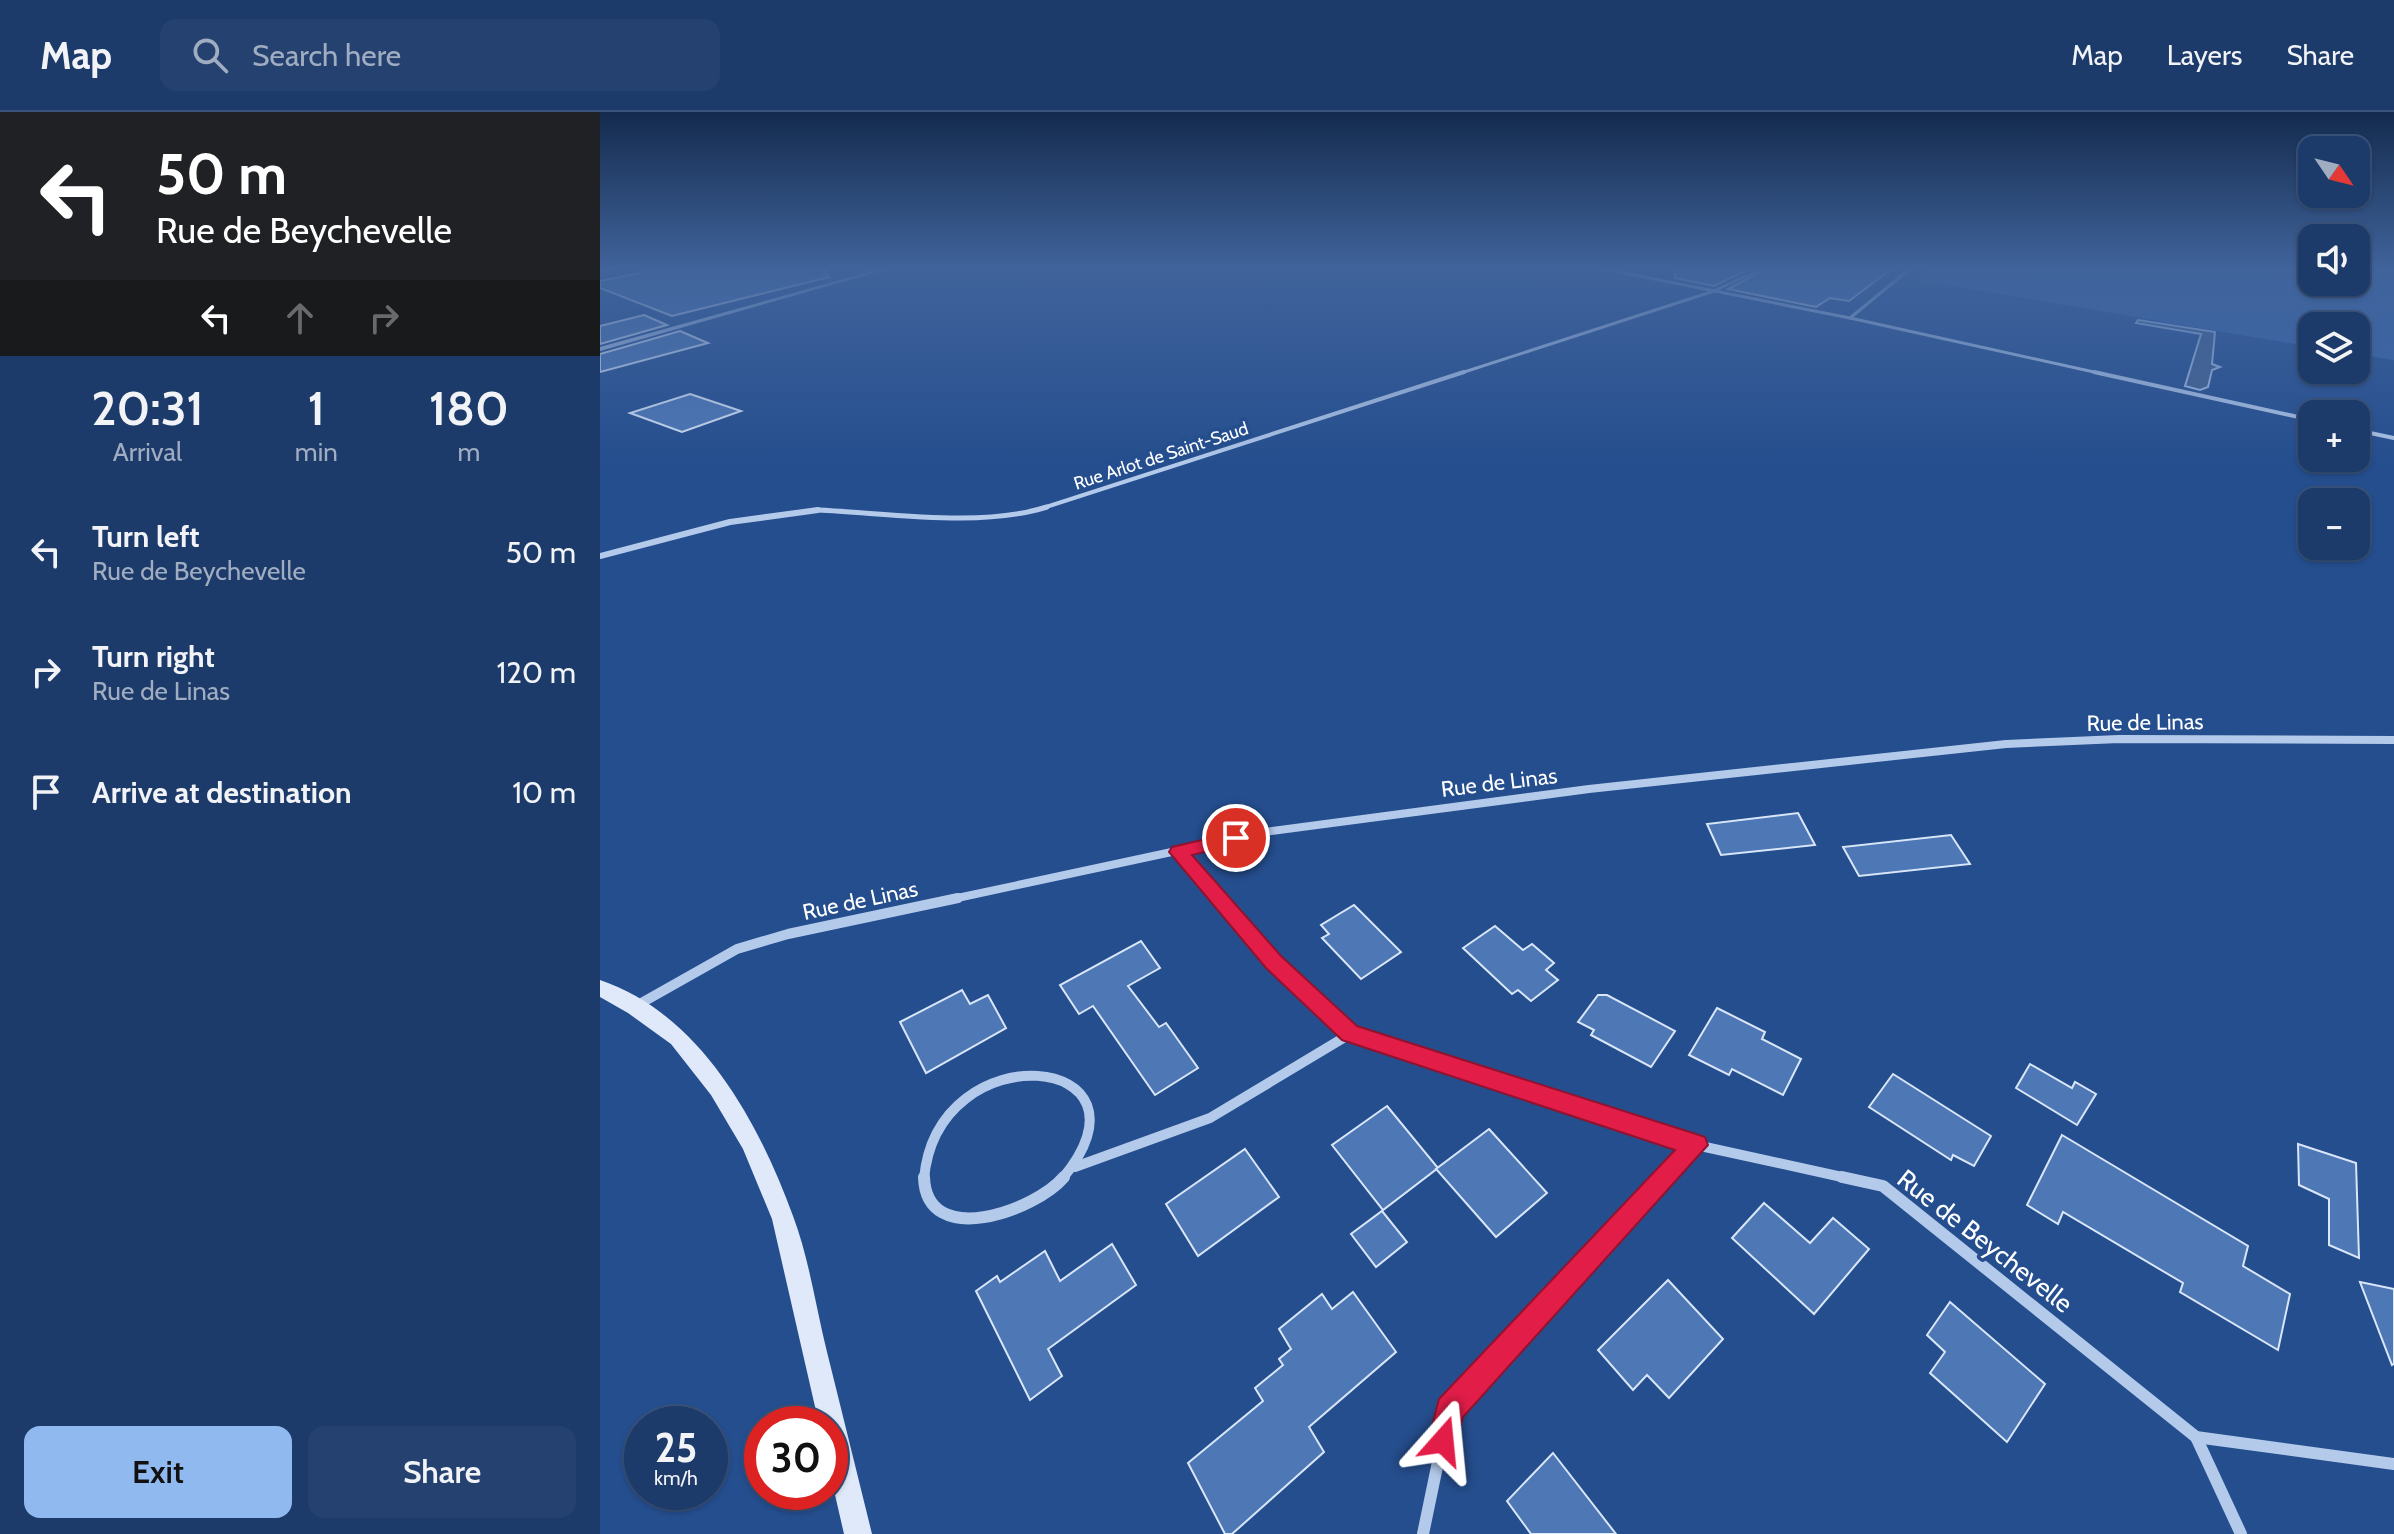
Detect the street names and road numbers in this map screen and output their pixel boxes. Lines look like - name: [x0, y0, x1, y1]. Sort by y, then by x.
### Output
- street label: Rue Arlot de Saint-Saud: [1071, 417, 1251, 495]
- street label: Rue de Linas: [2086, 708, 2204, 737]
- street label: Rue de Linas: [1439, 762, 1559, 803]
- street label: Rue de Linas: [800, 875, 920, 926]
- street label: Rue de Beychevelle: [1891, 1163, 2079, 1319]

